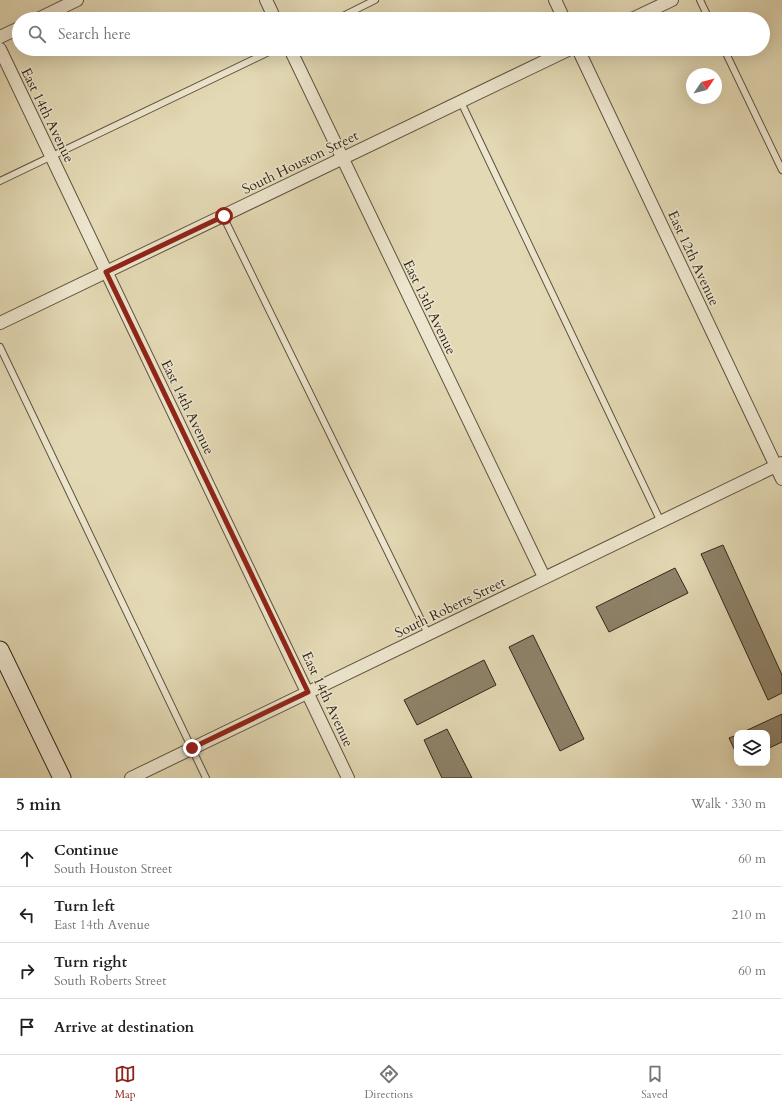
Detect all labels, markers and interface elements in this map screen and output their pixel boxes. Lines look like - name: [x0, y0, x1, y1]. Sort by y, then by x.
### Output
- search box: [12, 12, 770, 56]
- icon: search: [26, 23, 48, 45]
- text: Search here: [58, 24, 131, 44]
- street label: East 14th Avenue: [16, 65, 79, 166]
- north arrow: [686, 68, 722, 104]
- street label: South Houston Street: [239, 126, 362, 199]
- route start: [215, 207, 233, 225]
- street label: East 12th Avenue: [663, 207, 724, 309]
- street label: East 13th Avenue: [398, 257, 461, 358]
- street label: East 14th Avenue: [156, 357, 219, 458]
- street label: South Roberts Street: [392, 572, 509, 642]
- street label: East 14th Avenue: [297, 648, 358, 750]
- map controls: [734, 730, 770, 766]
- button: layers: [734, 730, 770, 766]
- route end: [183, 739, 201, 757]
- text: 5 min: [16, 793, 61, 816]
- text: Walk · 330 m: [691, 795, 766, 813]
- text: Continue: [54, 840, 119, 860]
- icon: ahead: [16, 848, 38, 870]
- text: 60 m: [738, 850, 766, 868]
- text: South Houston Street: [54, 860, 172, 878]
- text: Turn left: [54, 896, 115, 916]
- icon: left: [16, 904, 38, 926]
- text: 210 m: [732, 906, 766, 924]
- text: East 14th Avenue: [54, 916, 150, 934]
- text: Turn right: [54, 952, 127, 972]
- icon: right: [16, 960, 38, 982]
- text: 60 m: [738, 962, 766, 980]
- text: South Roberts Street: [54, 972, 166, 990]
- icon: arrive: [16, 1016, 38, 1038]
- text: Arrive at destination: [54, 1017, 194, 1037]
- tab: Map: [114, 1063, 136, 1102]
- tab: Directions: [364, 1063, 413, 1102]
- tab: Saved: [641, 1063, 668, 1102]

